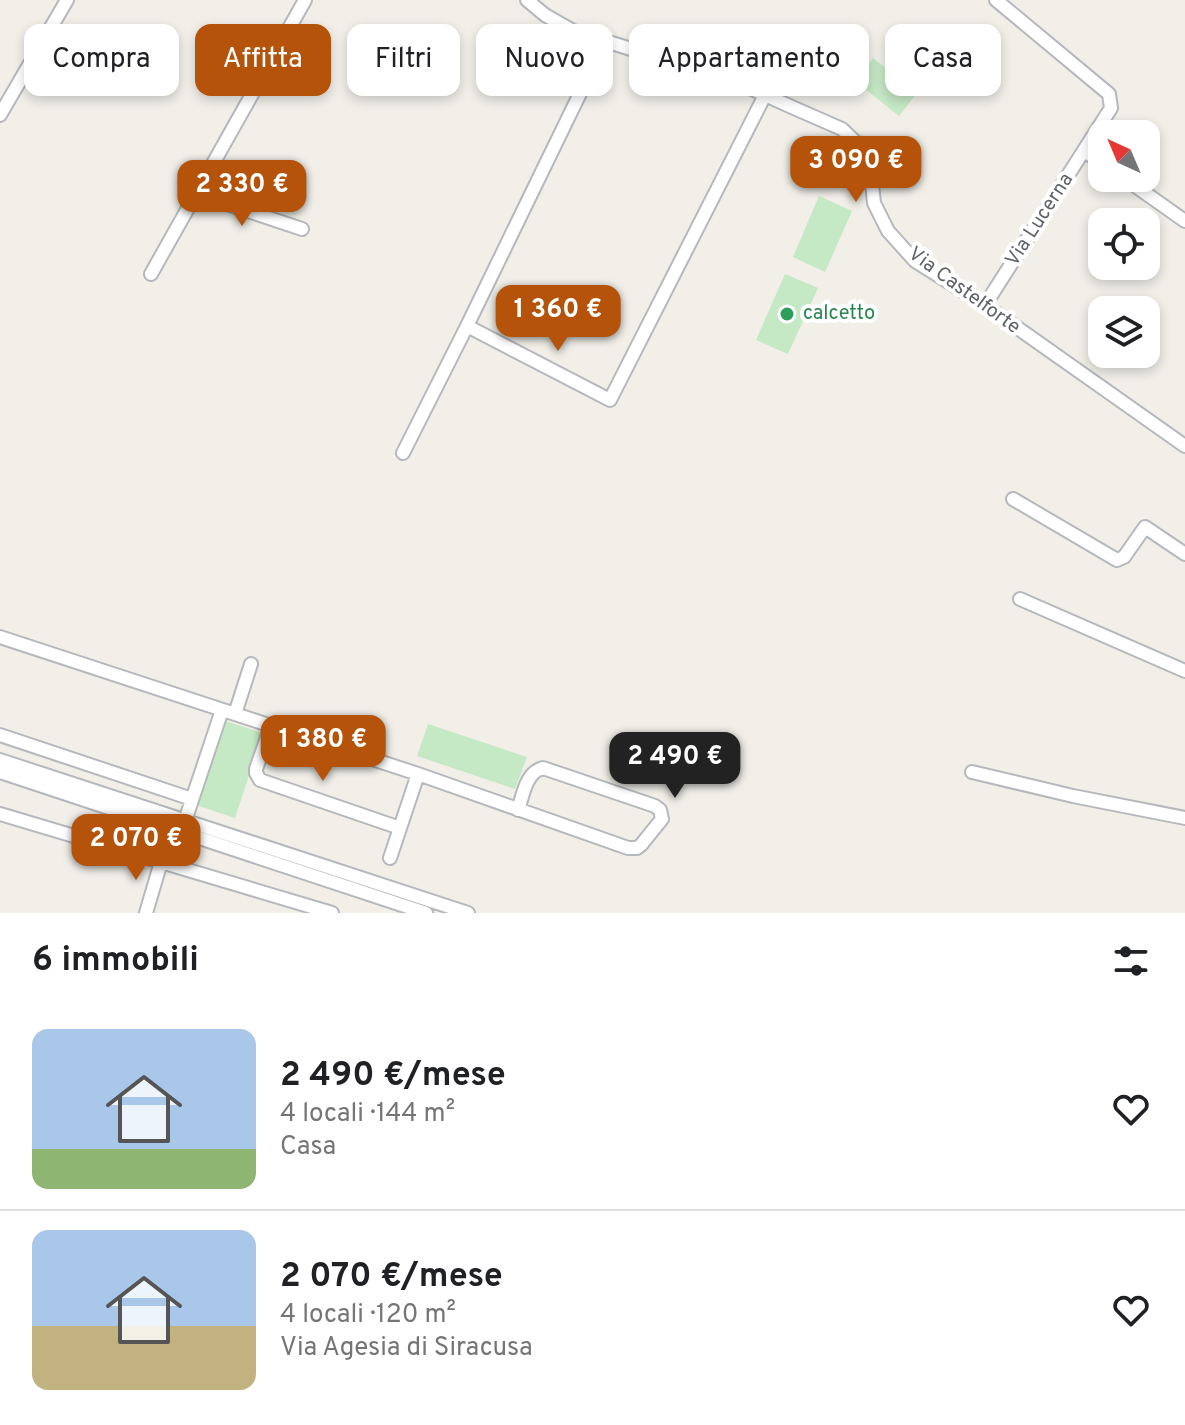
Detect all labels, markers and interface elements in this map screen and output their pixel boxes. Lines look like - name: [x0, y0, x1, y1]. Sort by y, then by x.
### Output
- chip: Compra: [24, 24, 179, 96]
- chip: Affitta: [195, 24, 331, 96]
- chip: Filtri: [347, 24, 460, 96]
- chip: Nuovo: [476, 24, 613, 96]
- chip: Appartamento: [629, 24, 869, 96]
- chip: Casa: [885, 24, 1001, 96]
- north arrow: [1088, 120, 1160, 192]
- map controls: [1088, 120, 1160, 368]
- pin: 3 090 €: [782, 136, 930, 204]
- text: 3 090 €: [808, 145, 904, 178]
- pin: 2 330 €: [168, 160, 316, 228]
- street label: Via Lucerna: [1000, 168, 1080, 272]
- text: 2 330 €: [195, 169, 289, 202]
- button: locate: [1088, 208, 1160, 280]
- street label: Via Castelforte: [903, 241, 1025, 341]
- pin: 1 360 €: [484, 285, 632, 353]
- text: 1 360 €: [514, 294, 602, 327]
- button: layers: [1088, 296, 1160, 368]
- place label: calcetto: [803, 301, 875, 327]
- marker: calcetto: [778, 305, 796, 323]
- pin: 1 380 €: [249, 715, 397, 783]
- text: 1 380 €: [279, 724, 367, 757]
- pin: 2 490 €: [601, 732, 749, 800]
- text: 2 490 €: [627, 741, 723, 774]
- pin: 2 070 €: [62, 814, 210, 882]
- text: 2 070 €: [89, 823, 183, 856]
- icon: filters: [1109, 939, 1153, 983]
- text: 6 immobili: [32, 940, 199, 983]
- text: 2 490 €/mese: [280, 1055, 506, 1098]
- icon: home: [96, 1061, 192, 1157]
- icon: heart: [1109, 1087, 1153, 1131]
- text: 4 locali · 144 m²: [280, 1098, 455, 1131]
- text: Casa: [280, 1131, 336, 1164]
- text: 2 070 €/mese: [280, 1256, 503, 1299]
- icon: home: [96, 1262, 192, 1358]
- icon: heart: [1109, 1288, 1153, 1332]
- text: 4 locali · 120 m²: [280, 1299, 456, 1332]
- text: Via Agesia di Siracusa: [280, 1332, 533, 1365]

